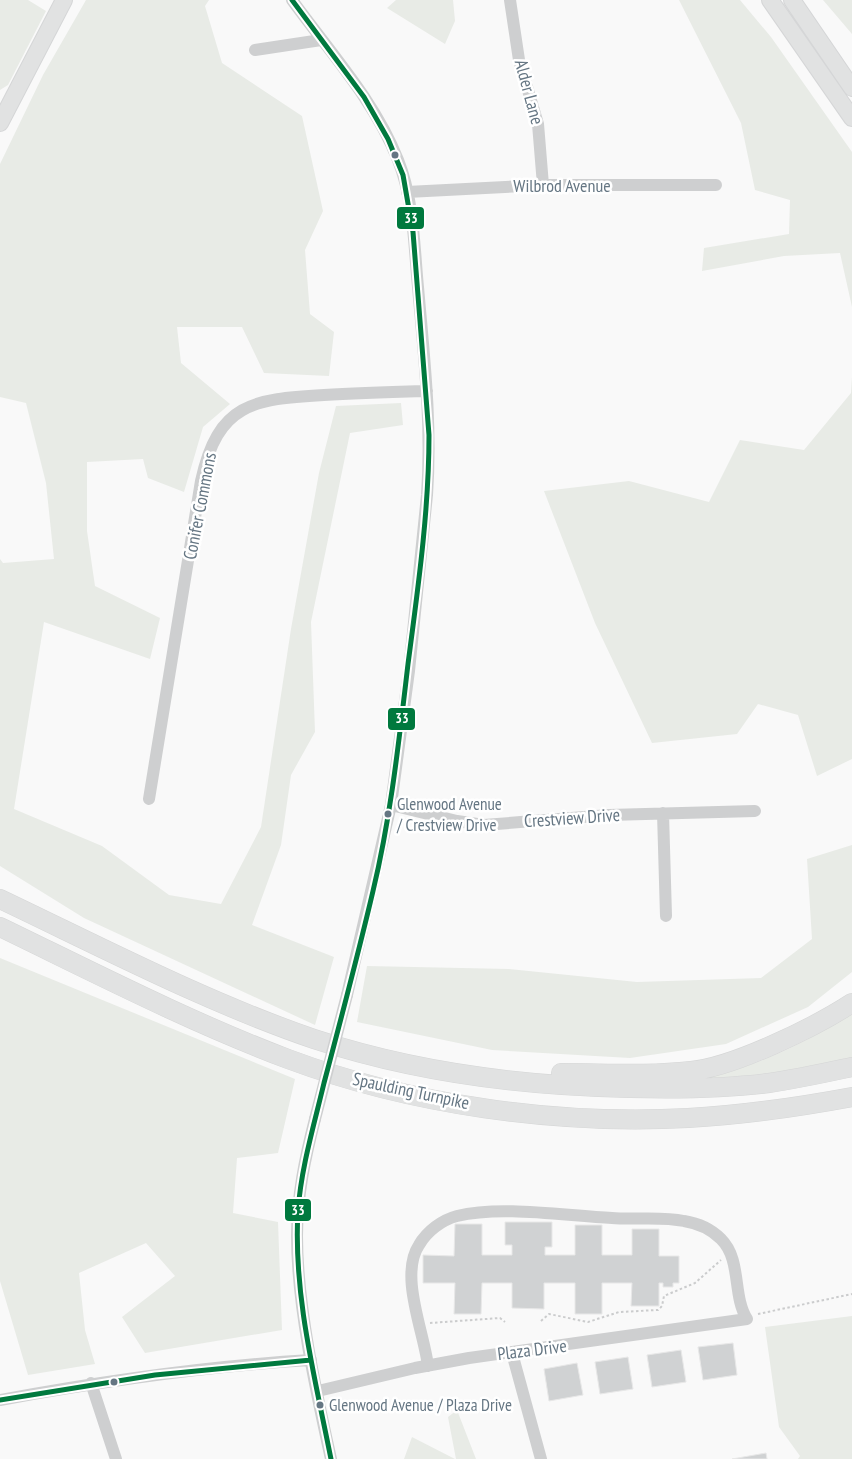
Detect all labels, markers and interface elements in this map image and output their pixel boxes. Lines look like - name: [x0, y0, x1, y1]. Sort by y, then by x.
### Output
- street label: Alder Lane: [510, 57, 549, 127]
- unlabelled marker: [390, 150, 400, 160]
- street label: Wilbrod Avenue: [513, 174, 611, 197]
- line badge: 33: [396, 206, 425, 230]
- text: 33: [404, 209, 418, 227]
- street label: Conifer Commons: [178, 450, 221, 561]
- line badge: 33: [387, 707, 416, 731]
- text: 33: [395, 709, 409, 727]
- place label: Glenwood Avenue / Crestview Drive: [396, 793, 502, 836]
- street label: Crestview Drive: [523, 803, 621, 832]
- marker: Glenwood Avenue / Crestview Drive: [383, 809, 393, 819]
- street label: Spaulding Turnpike: [351, 1067, 472, 1114]
- line badge: 33: [284, 1198, 312, 1222]
- text: 33: [291, 1201, 305, 1219]
- street label: Plaza Drive: [496, 1334, 568, 1365]
- unlabelled marker: [109, 1377, 119, 1387]
- place label: Glenwood Avenue / Plaza Drive: [329, 1394, 512, 1416]
- marker: Glenwood Avenue / Plaza Drive: [315, 1400, 325, 1410]

